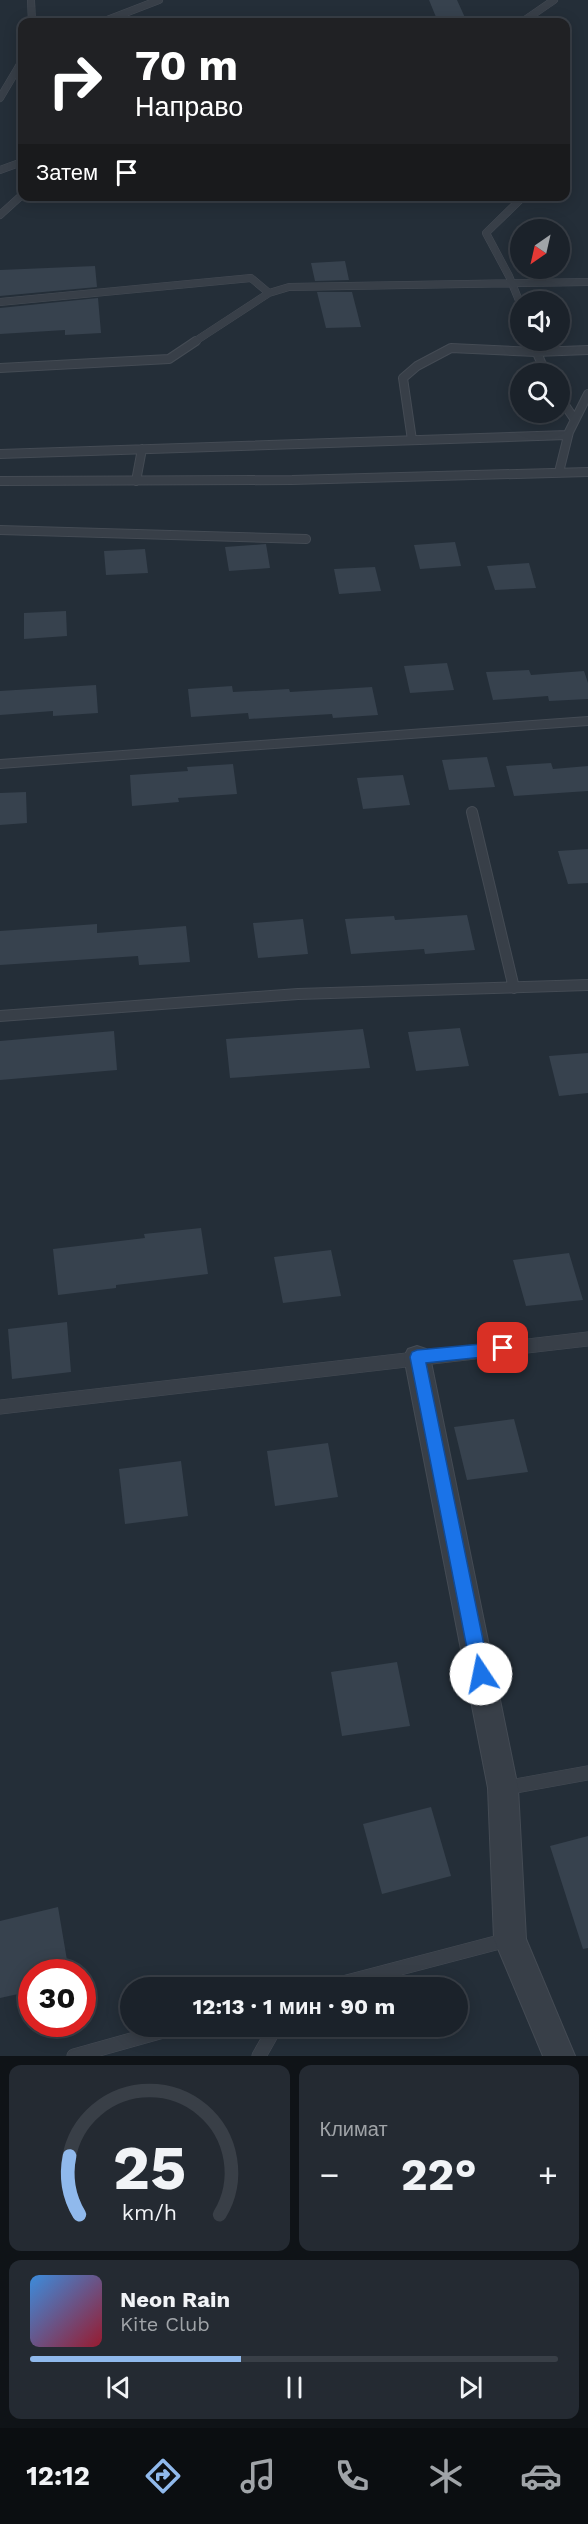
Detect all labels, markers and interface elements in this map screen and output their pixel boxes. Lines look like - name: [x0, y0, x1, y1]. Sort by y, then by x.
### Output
- text: 70 m: [135, 41, 238, 90]
- icon: right: [36, 42, 114, 120]
- text: Направо: [135, 91, 243, 123]
- icon: arrive: [110, 156, 143, 189]
- text: Затем: [36, 160, 98, 185]
- north arrow: [510, 219, 570, 279]
- map controls: [510, 219, 570, 423]
- button: sound: [510, 291, 570, 351]
- button: search: [510, 363, 570, 423]
- pin: [477, 1322, 528, 1373]
- icon: arrive: [486, 1331, 519, 1364]
- position arrow: [449, 1642, 513, 1706]
- speed limit sign: 30: [18, 1959, 96, 2037]
- text: 12:13 · 1 мин · 90 m: [193, 1994, 395, 2019]
- text: Климат: [320, 2117, 388, 2141]
- text: 25: [112, 2131, 186, 2204]
- text: 22°: [401, 2148, 477, 2201]
- text: −: [320, 2155, 339, 2194]
- text: +: [538, 2155, 558, 2194]
- text: km/h: [122, 2200, 177, 2225]
- text: Neon Rain: [120, 2287, 230, 2312]
- text: Kite Club: [120, 2312, 210, 2336]
- icon: previous: [102, 2371, 135, 2404]
- icon: pause: [278, 2371, 311, 2404]
- icon: next: [454, 2371, 487, 2404]
- icon: directions: [142, 2455, 184, 2497]
- icon: music: [237, 2455, 279, 2497]
- icon: phone: [331, 2455, 373, 2497]
- icon: climate: [425, 2455, 467, 2497]
- icon: car: [520, 2455, 562, 2497]
- text: 12:12: [26, 2460, 90, 2492]

